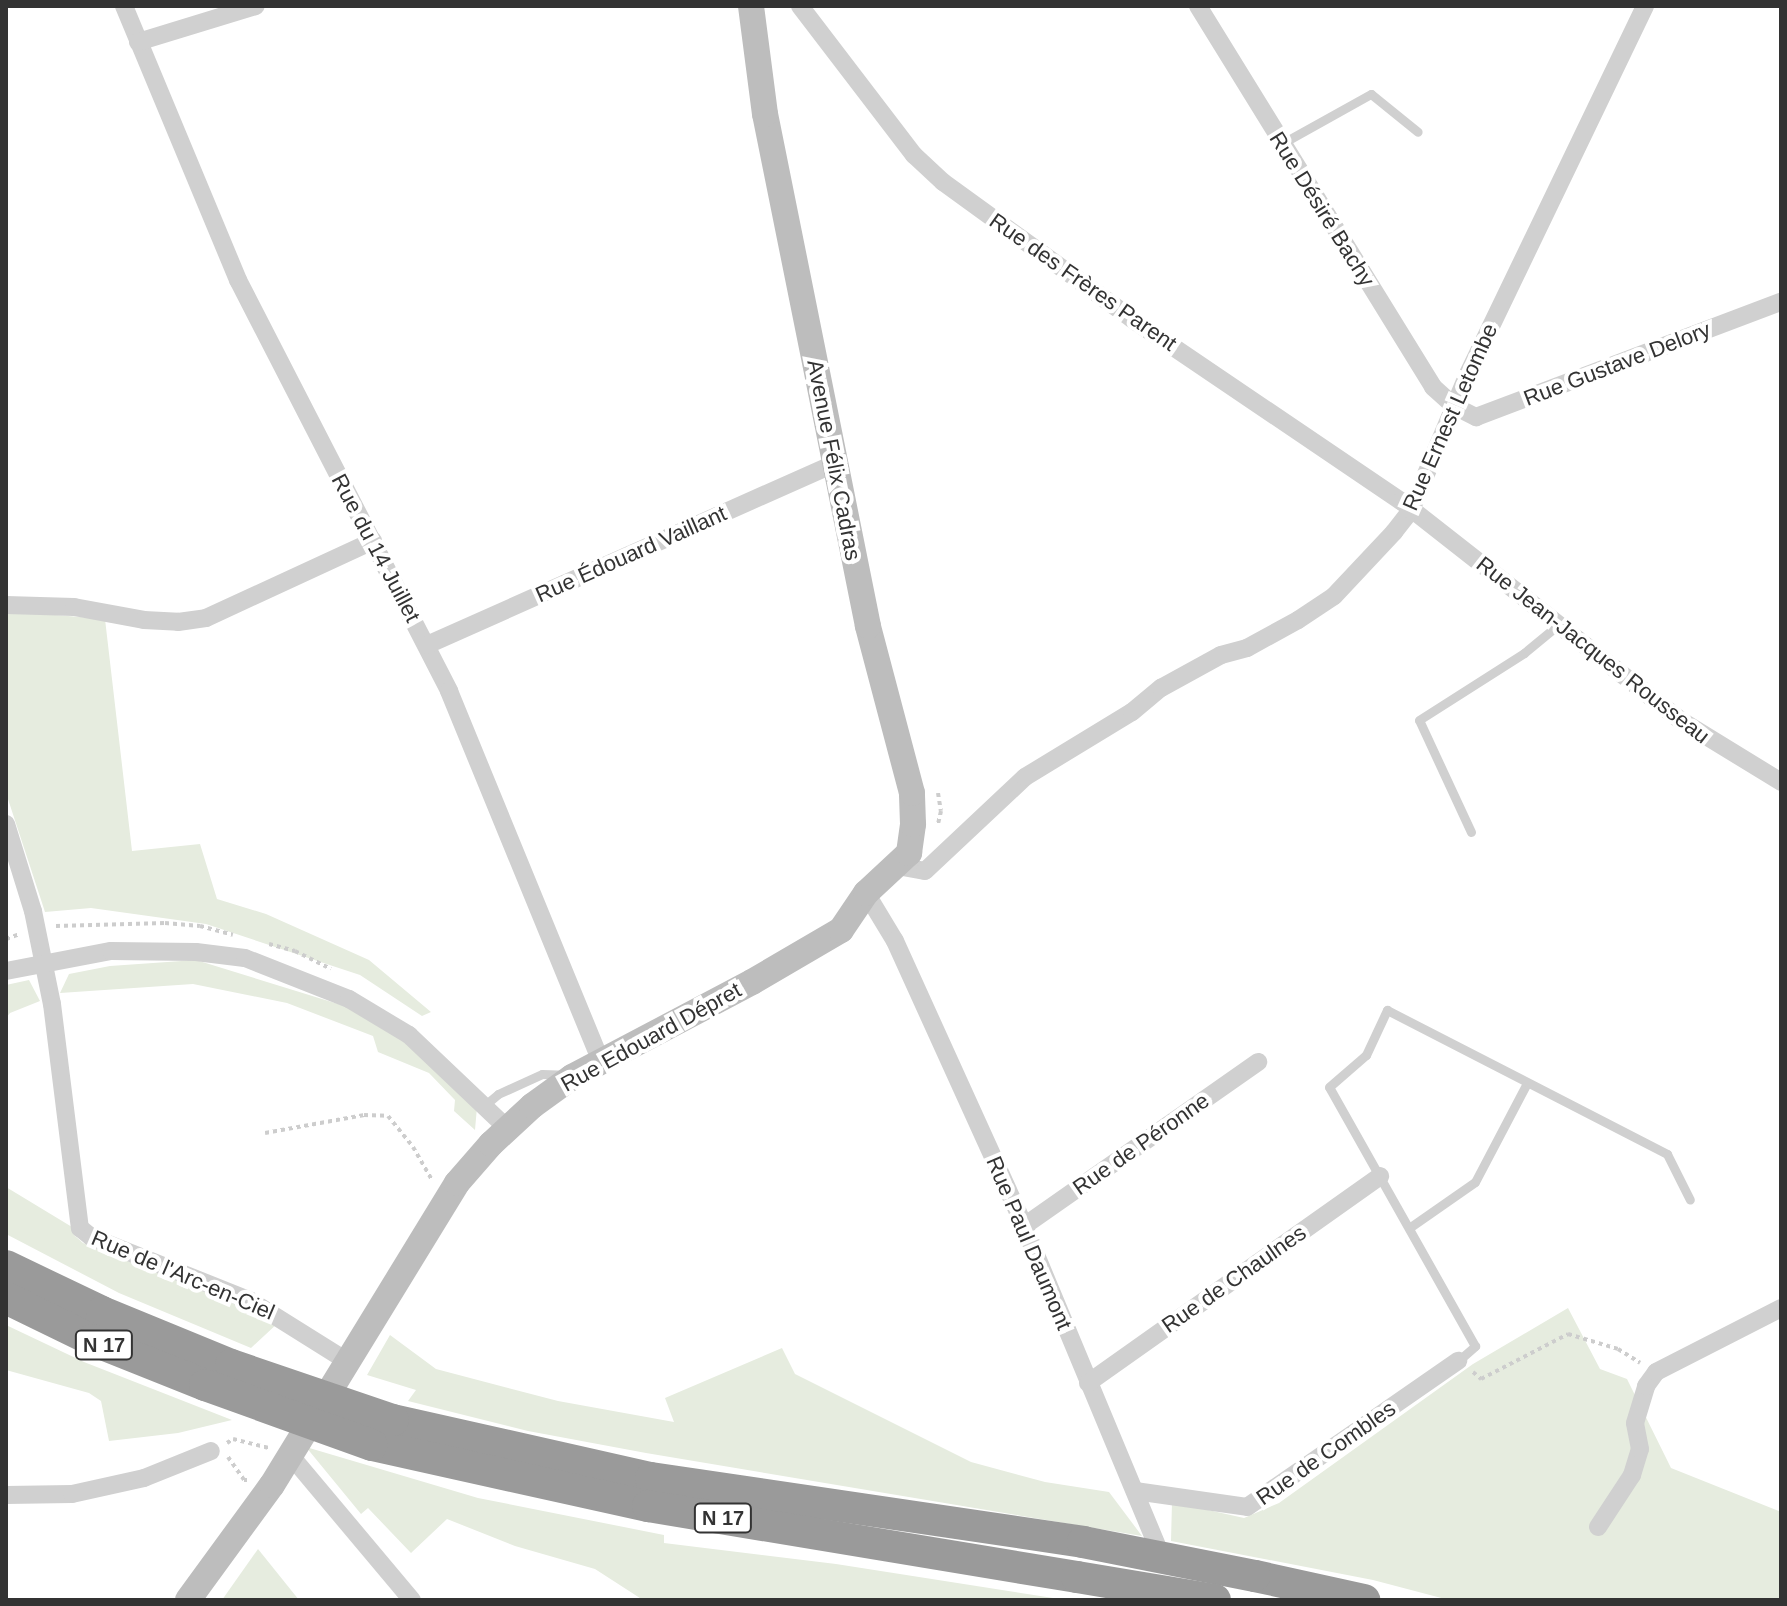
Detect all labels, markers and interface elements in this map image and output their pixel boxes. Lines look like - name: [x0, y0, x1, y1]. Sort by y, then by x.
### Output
- street label: Rue Désiré Bachy: [1264, 127, 1380, 291]
- street label: Rue des Frères Parent: [984, 207, 1182, 357]
- street label: Rue Gustave Delory: [1520, 316, 1714, 412]
- street label: Rue Ernest Letombe: [1397, 319, 1503, 515]
- street label: Avenue Félix Cadras: [802, 357, 866, 563]
- street label: Rue du 14 Juillet: [326, 469, 426, 627]
- street label: Rue Édouard Vaillant: [531, 500, 731, 608]
- street label: Rue Jean-Jacques Rousseau: [1471, 551, 1715, 749]
- street label: Rue Edouard Dépret: [556, 977, 746, 1097]
- street label: Rue de Péronne: [1068, 1087, 1214, 1201]
- street label: Rue Paul Daumont: [981, 1152, 1077, 1334]
- street label: Rue de Chaulnes: [1157, 1219, 1311, 1339]
- street label: Rue de l'Arc-en-Ciel: [88, 1225, 278, 1325]
- road number: N 17: [74, 1329, 134, 1361]
- street label: Rue de Combles: [1251, 1395, 1401, 1511]
- road number: N 17: [693, 1502, 753, 1534]

